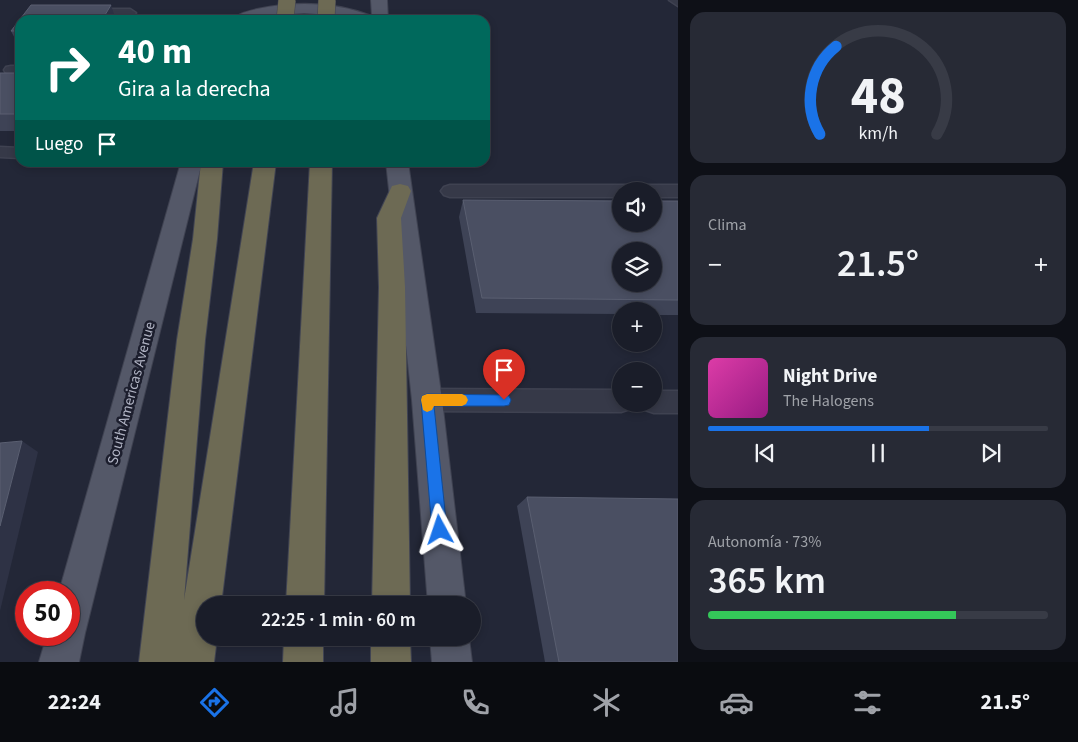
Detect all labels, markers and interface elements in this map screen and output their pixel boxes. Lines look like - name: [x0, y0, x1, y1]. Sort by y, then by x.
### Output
- text: 40 m: [118, 27, 192, 77]
- icon: right: [35, 35, 100, 100]
- text: 48: [851, 60, 905, 134]
- text: Gira a la derecha: [118, 73, 271, 105]
- text: km/h: [858, 121, 898, 146]
- icon: arrive: [93, 130, 121, 158]
- text: Luego: [35, 131, 83, 158]
- map controls: [612, 182, 662, 412]
- button: sound: [612, 182, 662, 232]
- text: Clima: [708, 214, 746, 236]
- text: 21.5°: [837, 237, 919, 291]
- button: layers: [612, 242, 662, 292]
- text: −: [708, 245, 722, 285]
- text: +: [1034, 245, 1048, 285]
- button: +: [612, 302, 662, 352]
- street label: South Americas Avenue: [102, 319, 161, 467]
- pin: [483, 349, 525, 400]
- icon: arrive: [490, 356, 518, 384]
- button: −: [612, 362, 662, 412]
- text: Night Drive: [783, 363, 877, 390]
- text: The Halogens: [783, 390, 874, 412]
- icon: previous: [751, 439, 779, 467]
- icon: pause: [864, 439, 892, 467]
- icon: next: [977, 439, 1005, 467]
- position arrow: [413, 503, 465, 555]
- text: Autonomía · 73%: [708, 531, 821, 553]
- text: 365 km: [708, 554, 826, 608]
- speed limit sign: 50: [15, 581, 80, 646]
- text: 22:25 · 1 min · 60 m: [261, 607, 416, 634]
- icon: directions: [197, 685, 232, 720]
- icon: music: [327, 685, 362, 720]
- icon: phone: [458, 685, 493, 720]
- icon: climate: [589, 685, 624, 720]
- icon: car: [719, 685, 754, 720]
- icon: filters: [850, 685, 885, 720]
- text: 22:24: [48, 686, 101, 718]
- text: 21.5°: [981, 686, 1030, 718]

